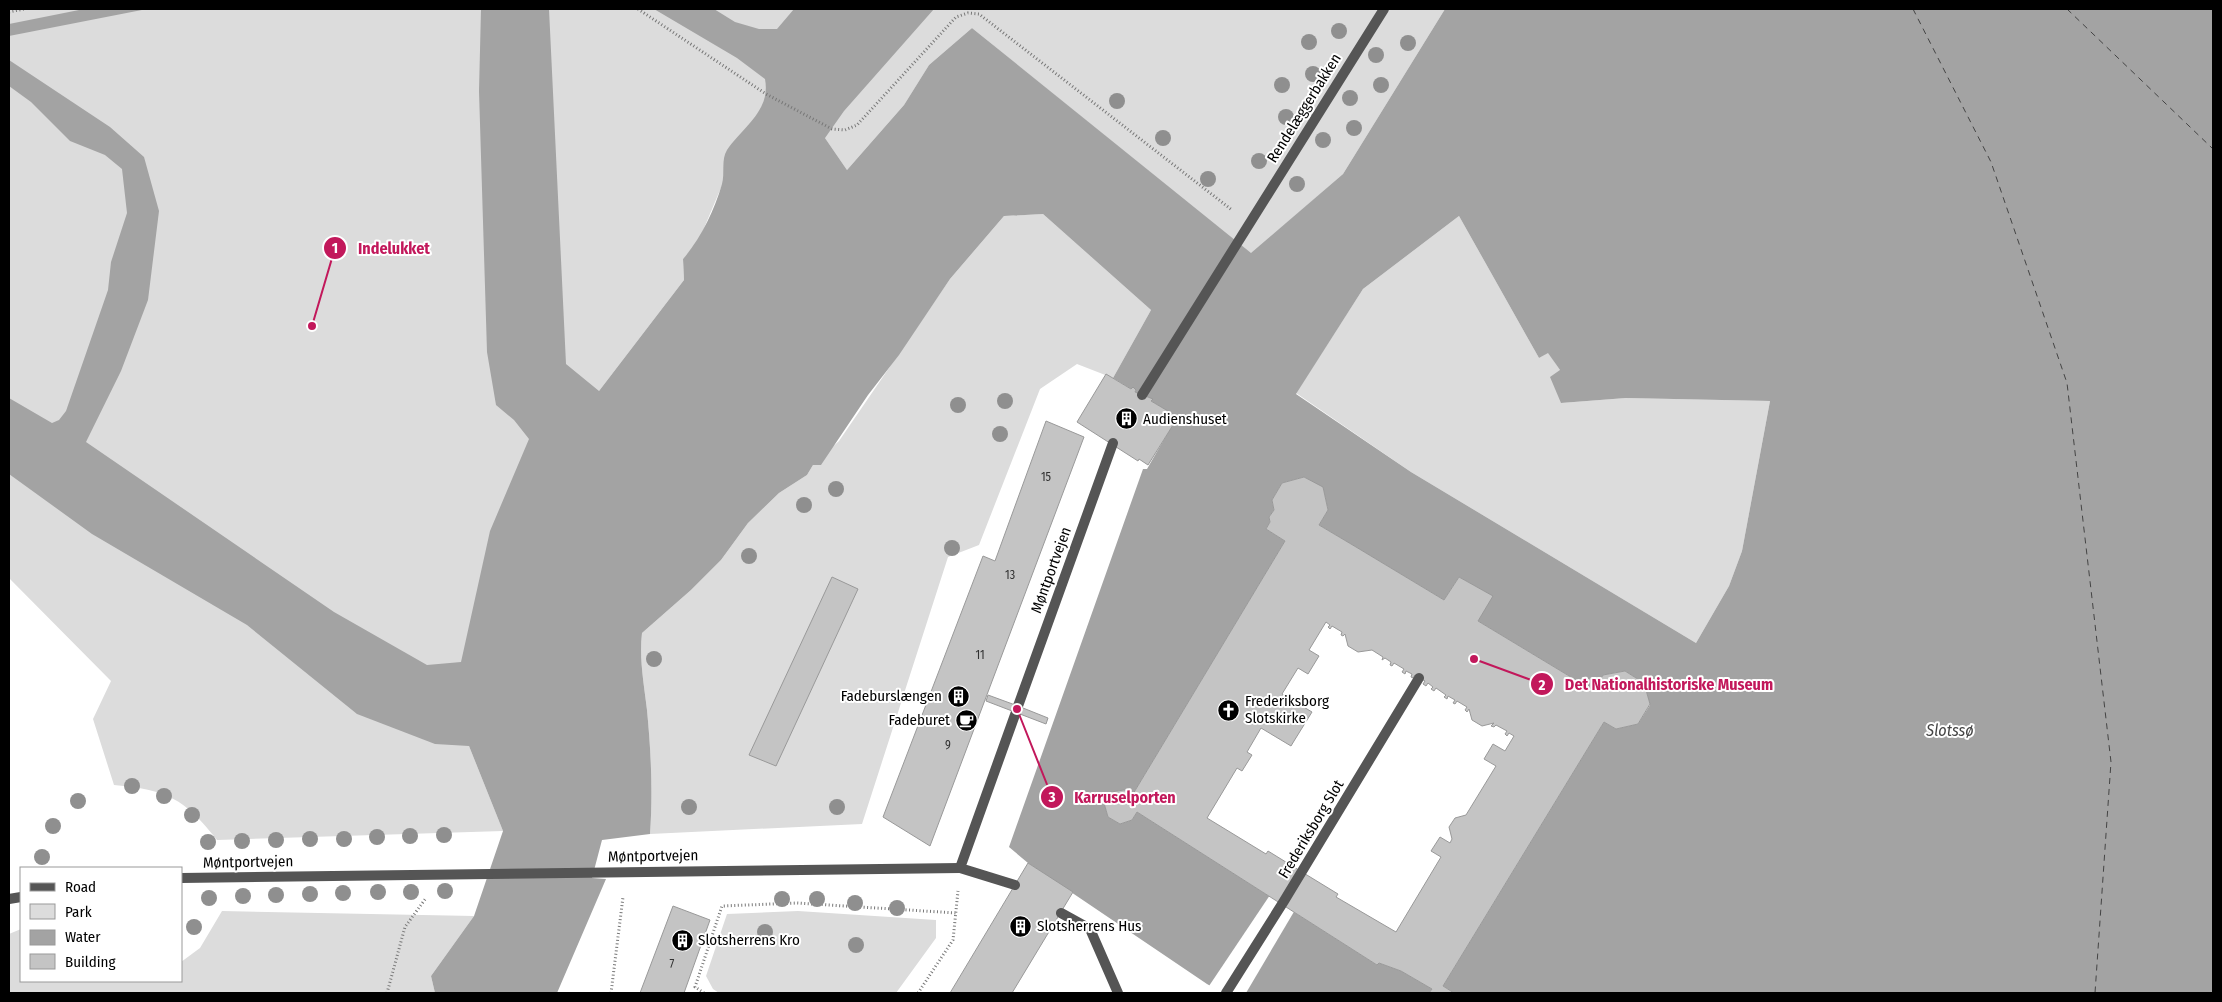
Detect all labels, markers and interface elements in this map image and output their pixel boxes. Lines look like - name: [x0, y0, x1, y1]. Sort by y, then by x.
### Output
- street label: Rendelæggerbakken: [1263, 50, 1345, 166]
- callout: Indelukket: [323, 233, 440, 264]
- text: 1: [332, 239, 338, 257]
- text: Indelukket: [358, 239, 430, 258]
- building icon: Audienshuset: [1115, 407, 1139, 431]
- place label: Audienshuset: [1143, 410, 1227, 428]
- house number: 15: [1041, 470, 1052, 484]
- street label: Møntportvejen: [1027, 524, 1075, 616]
- house number: 13: [1005, 568, 1015, 582]
- house number: 11: [975, 648, 985, 662]
- callout: Det Nationalhistoriske Museum: [1530, 669, 1783, 700]
- text: Det Nationalhistoriske Museum: [1565, 675, 1773, 694]
- text: 2: [1538, 676, 1546, 694]
- building icon: Fadeburslængen: [946, 684, 970, 708]
- place label: Fadeburslængen: [841, 687, 942, 705]
- place label: Frederiksborg Slotskirke: [1245, 692, 1329, 727]
- church icon: Frederiksborg Slotskirke: [1217, 698, 1241, 722]
- cafe icon: Fadeburet: [954, 708, 978, 732]
- place label: Fadeburet: [889, 711, 950, 729]
- water label: Slotssø: [1925, 721, 1974, 740]
- house number: 9: [945, 738, 951, 752]
- street label: Frederiksborg Slot: [1275, 776, 1348, 881]
- callout: Karruselporten: [1039, 782, 1186, 813]
- text: 3: [1047, 788, 1056, 806]
- text: Karruselporten: [1074, 788, 1176, 807]
- street label: Møntportvejen: [608, 846, 698, 866]
- street label: Møntportvejen: [203, 852, 293, 872]
- legend: [20, 867, 182, 982]
- text: Road: [65, 878, 96, 896]
- text: Park: [65, 903, 92, 921]
- building icon: Slotsherrens Hus: [1009, 914, 1033, 938]
- place label: Slotsherrens Hus: [1037, 917, 1141, 935]
- text: Water: [65, 928, 101, 946]
- building icon: Slotsherrens Kro: [670, 928, 694, 952]
- place label: Slotsherrens Kro: [698, 931, 800, 949]
- text: Building: [65, 953, 116, 971]
- house number: 7: [670, 957, 675, 971]

